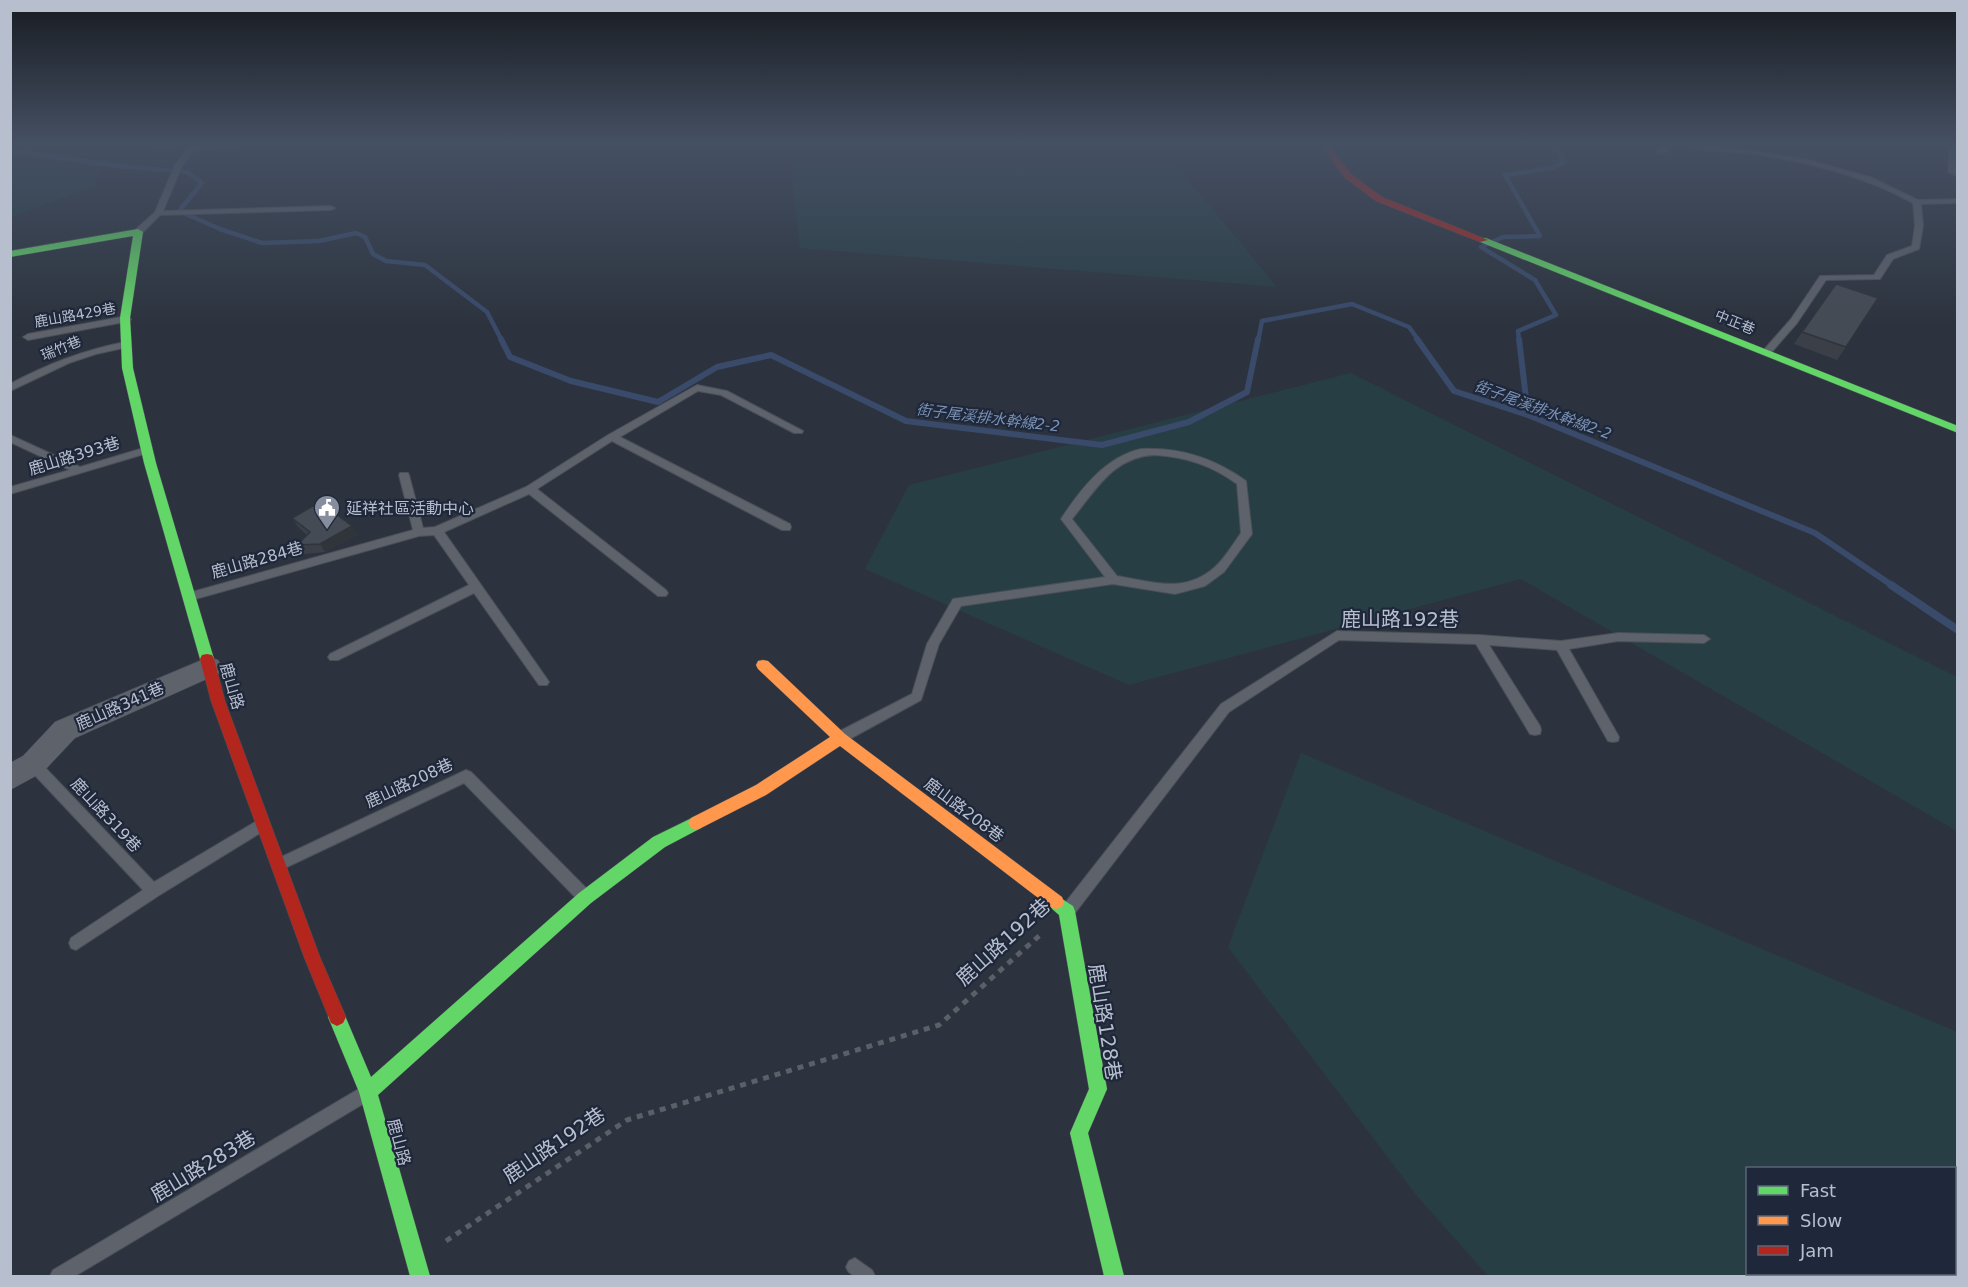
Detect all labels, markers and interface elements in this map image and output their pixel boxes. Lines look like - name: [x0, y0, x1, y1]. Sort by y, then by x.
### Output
- street label: 鹿山路429巷: [33, 300, 117, 330]
- street label: 中正巷: [1713, 307, 1757, 337]
- street label: 瑞竹巷: [39, 333, 83, 363]
- water label: 街子尾溪排水幹線2-2: [1472, 377, 1614, 443]
- water label: 街子尾溪排水幹線2-2: [915, 400, 1061, 436]
- street label: 鹿山路393巷: [26, 433, 122, 479]
- public building icon: 延祥社區活動中心: [312, 493, 342, 531]
- place label: 延祥社區活動中心: [346, 499, 474, 518]
- street label: 鹿山路284巷: [209, 538, 305, 582]
- street label: 鹿山路192巷: [1341, 607, 1459, 631]
- street label: 鹿山路: [216, 660, 248, 712]
- street label: 鹿山路341巷: [73, 678, 167, 734]
- street label: 鹿山路208巷: [362, 754, 456, 812]
- street label: 鹿山路319巷: [67, 774, 145, 856]
- street label: 鹿山路208巷: [921, 774, 1007, 846]
- street label: 鹿山路192巷: [951, 894, 1055, 990]
- street label: 鹿山路128巷: [1084, 962, 1126, 1082]
- street label: 鹿山路192巷: [498, 1102, 610, 1188]
- street label: 鹿山路: [384, 1116, 414, 1168]
- street label: 鹿山路283巷: [146, 1125, 260, 1207]
- legend: [1746, 1167, 1956, 1275]
- text: Fast: [1800, 1180, 1836, 1201]
- text: Slow: [1800, 1210, 1842, 1231]
- text: Jam: [1799, 1240, 1834, 1261]

